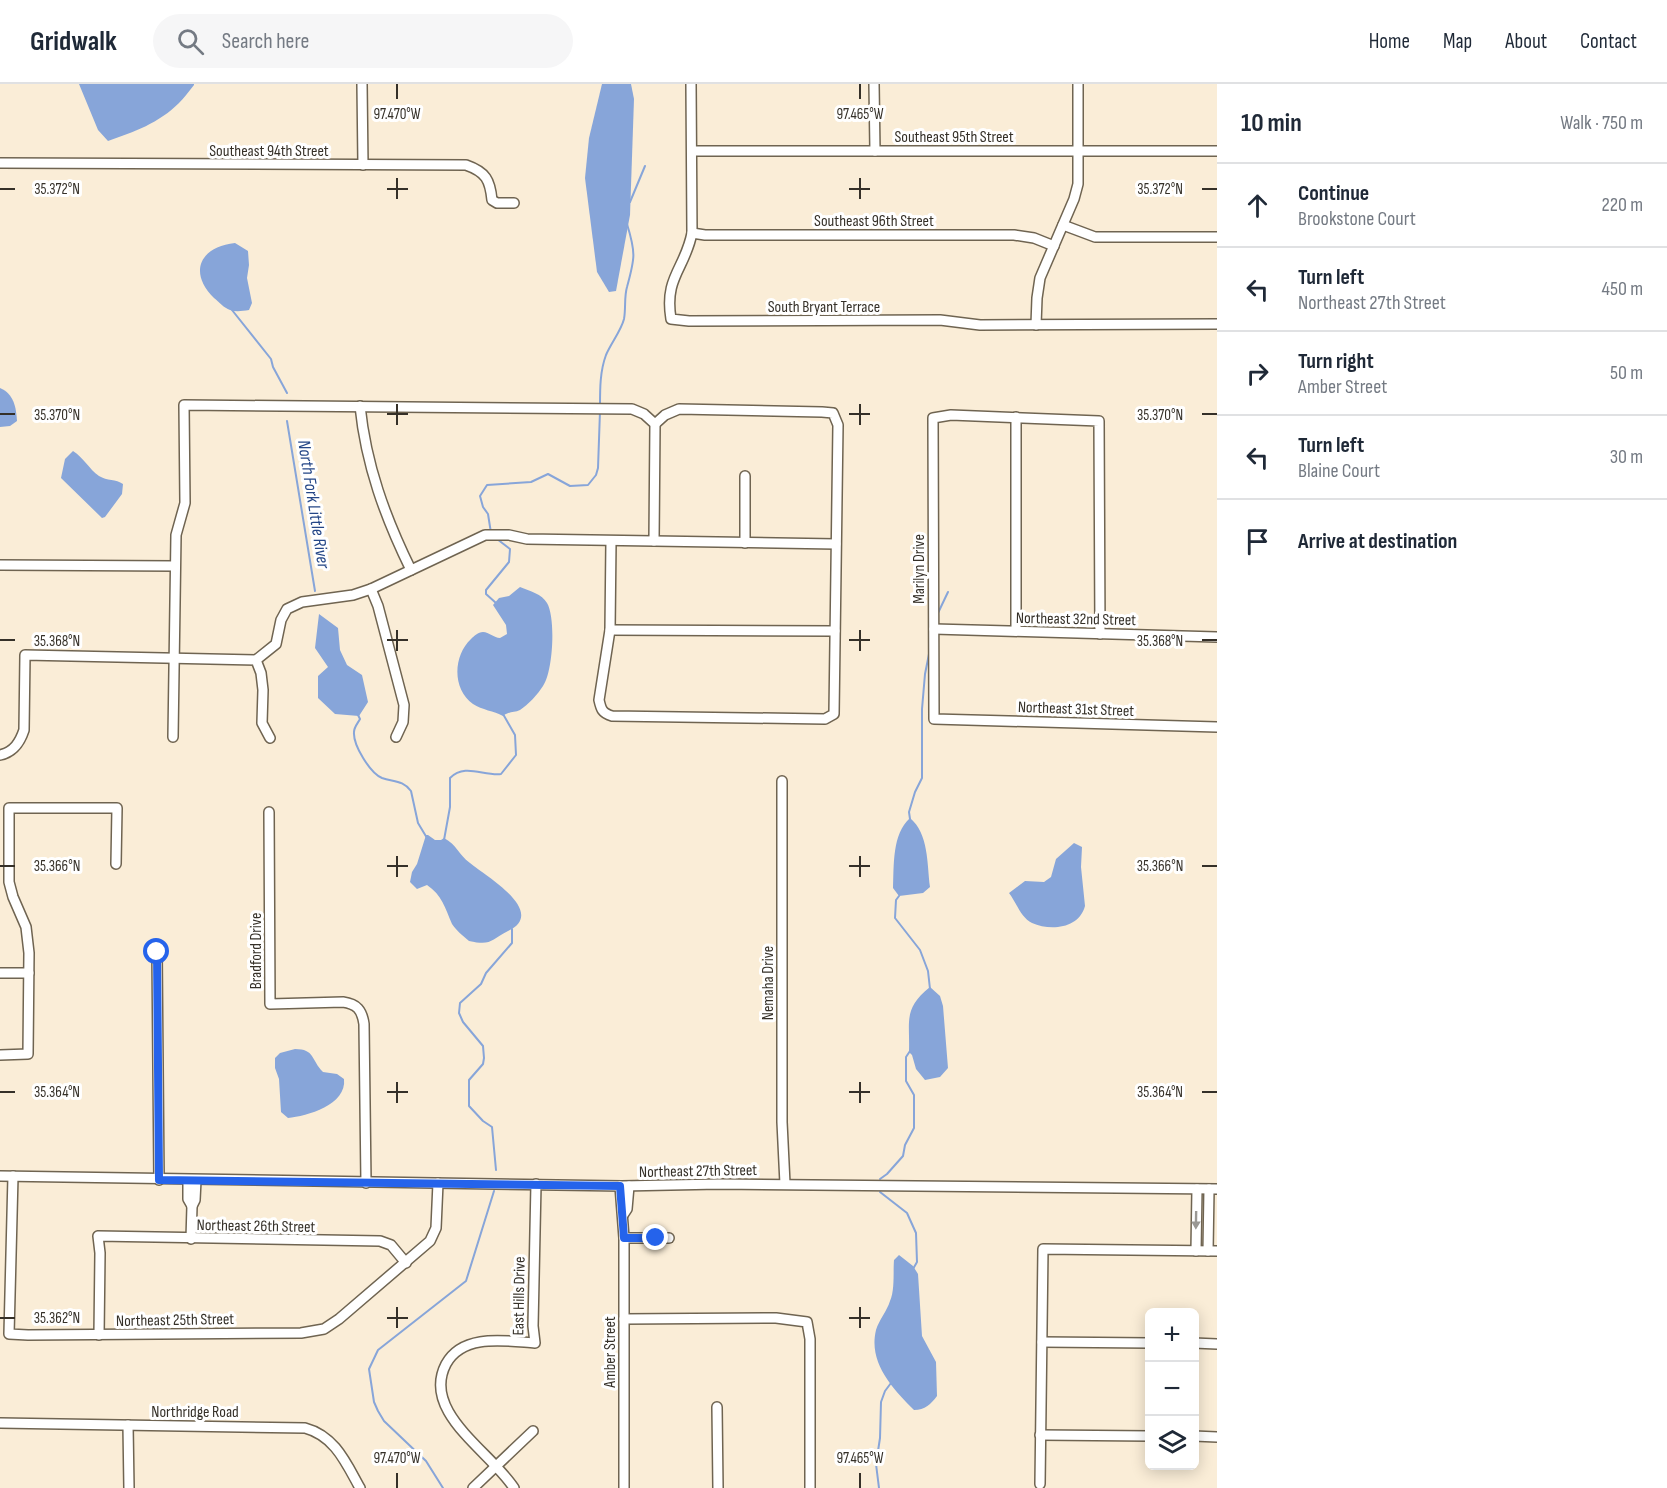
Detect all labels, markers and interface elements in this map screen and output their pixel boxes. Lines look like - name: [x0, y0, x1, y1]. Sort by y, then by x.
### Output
- search box: [153, 14, 573, 68]
- text: Gridwalk: [30, 25, 117, 58]
- icon: search: [174, 25, 207, 58]
- text: Search here: [222, 28, 309, 55]
- text: Home: [1369, 29, 1410, 54]
- text: Map: [1443, 29, 1472, 54]
- text: About: [1505, 29, 1547, 54]
- text: Contact: [1580, 29, 1637, 54]
- text: 97.470°W: [373, 105, 421, 124]
- text: 97.465°W: [836, 105, 884, 124]
- text: 10 min: [1241, 108, 1302, 139]
- text: Walk · 750 m: [1560, 111, 1643, 135]
- street label: Southeast 95th Street: [894, 128, 1014, 147]
- street label: Southeast 94th Street: [209, 142, 329, 161]
- text: 35.372°N: [34, 180, 80, 199]
- text: 35.372°N: [1137, 180, 1183, 199]
- text: Continue: [1298, 180, 1369, 207]
- icon: ahead: [1241, 189, 1274, 222]
- text: 220 m: [1602, 193, 1643, 217]
- text: Brookstone Court: [1298, 207, 1416, 231]
- street label: Southeast 96th Street: [814, 212, 934, 231]
- text: Turn left: [1298, 264, 1364, 291]
- icon: left: [1241, 273, 1274, 306]
- text: 450 m: [1602, 277, 1643, 301]
- text: Northeast 27th Street: [1298, 291, 1446, 315]
- street label: South Bryant Terrace: [768, 298, 880, 317]
- text: Turn right: [1298, 348, 1374, 375]
- icon: right: [1241, 357, 1274, 390]
- text: 50 m: [1610, 361, 1643, 385]
- text: Amber Street: [1298, 375, 1387, 399]
- text: 35.370°N: [34, 406, 80, 425]
- text: 35.370°N: [1137, 406, 1183, 425]
- text: Turn left: [1298, 432, 1364, 459]
- water label: North Fork Little River: [293, 438, 334, 571]
- icon: left: [1241, 441, 1274, 474]
- text: 30 m: [1610, 445, 1643, 469]
- text: Blaine Court: [1298, 459, 1380, 483]
- icon: arrive: [1241, 525, 1274, 558]
- text: Arrive at destination: [1298, 528, 1457, 555]
- street label: Marilyn Drive: [910, 534, 929, 604]
- street label: Northeast 32nd Street: [1016, 609, 1136, 630]
- text: 35.368°N: [34, 632, 80, 651]
- text: 35.368°N: [1137, 632, 1183, 651]
- street label: Northeast 31st Street: [1017, 698, 1135, 721]
- text: 35.366°N: [34, 857, 80, 876]
- text: 35.366°N: [1137, 857, 1183, 876]
- street label: Bradford Drive: [247, 913, 266, 989]
- route start: [143, 938, 169, 964]
- street label: Nemaha Drive: [759, 946, 778, 1020]
- text: 35.364°N: [34, 1083, 80, 1102]
- text: 35.364°N: [1137, 1083, 1183, 1102]
- street label: Northeast 27th Street: [639, 1161, 757, 1182]
- one-way arrow: [1192, 1211, 1201, 1230]
- street label: Northeast 26th Street: [196, 1216, 316, 1237]
- route end: [642, 1224, 668, 1250]
- street label: East Hills Drive: [509, 1256, 530, 1336]
- map controls: [1145, 1308, 1199, 1470]
- button: +: [1145, 1308, 1199, 1362]
- text: 35.362°N: [34, 1309, 80, 1328]
- street label: Northeast 25th Street: [116, 1310, 234, 1331]
- street label: Amber Street: [601, 1316, 620, 1389]
- button: −: [1145, 1362, 1199, 1416]
- street label: Northridge Road: [151, 1403, 239, 1422]
- button: layers: [1145, 1416, 1199, 1470]
- text: 97.470°W: [373, 1449, 421, 1468]
- text: 97.465°W: [836, 1449, 884, 1468]

